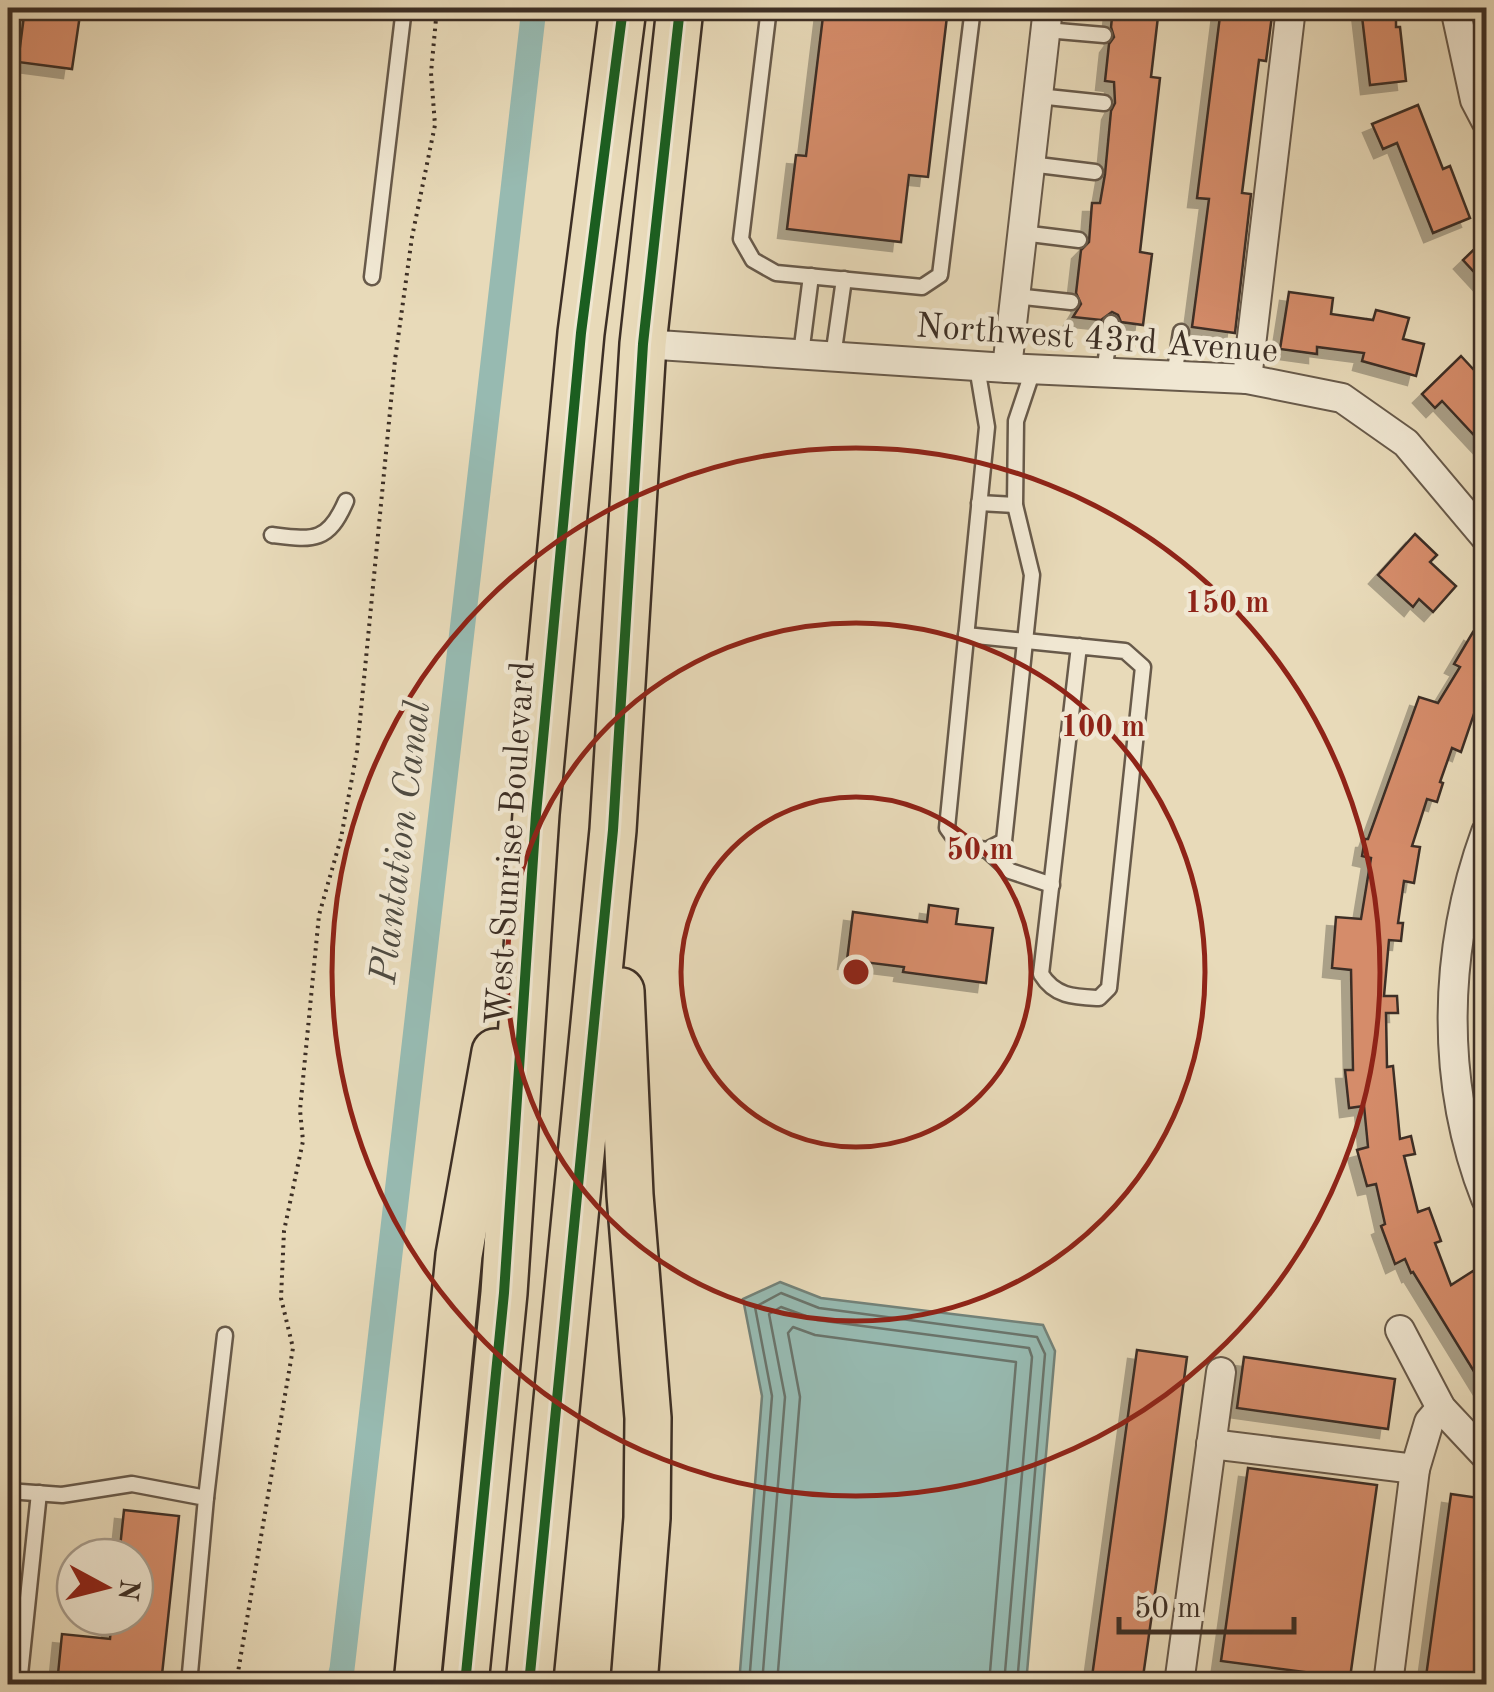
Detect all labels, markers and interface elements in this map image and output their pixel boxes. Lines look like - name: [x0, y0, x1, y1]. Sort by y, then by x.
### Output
- street label: Northwest 43rd Avenue: [915, 309, 1279, 370]
- text: 150 m: [1185, 589, 1269, 619]
- street label: West Sunrise Boulevard: [481, 660, 542, 1026]
- water label: Plantation Canal: [366, 699, 438, 987]
- text: 100 m: [1061, 713, 1145, 743]
- text: 50 m: [946, 836, 1014, 866]
- centre of rings: [838, 954, 874, 990]
- north arrow: [55, 1537, 155, 1637]
- scale bar: [1119, 1572, 1294, 1634]
- text: N: [112, 1577, 142, 1603]
- text: 50 m: [1134, 1594, 1201, 1624]

